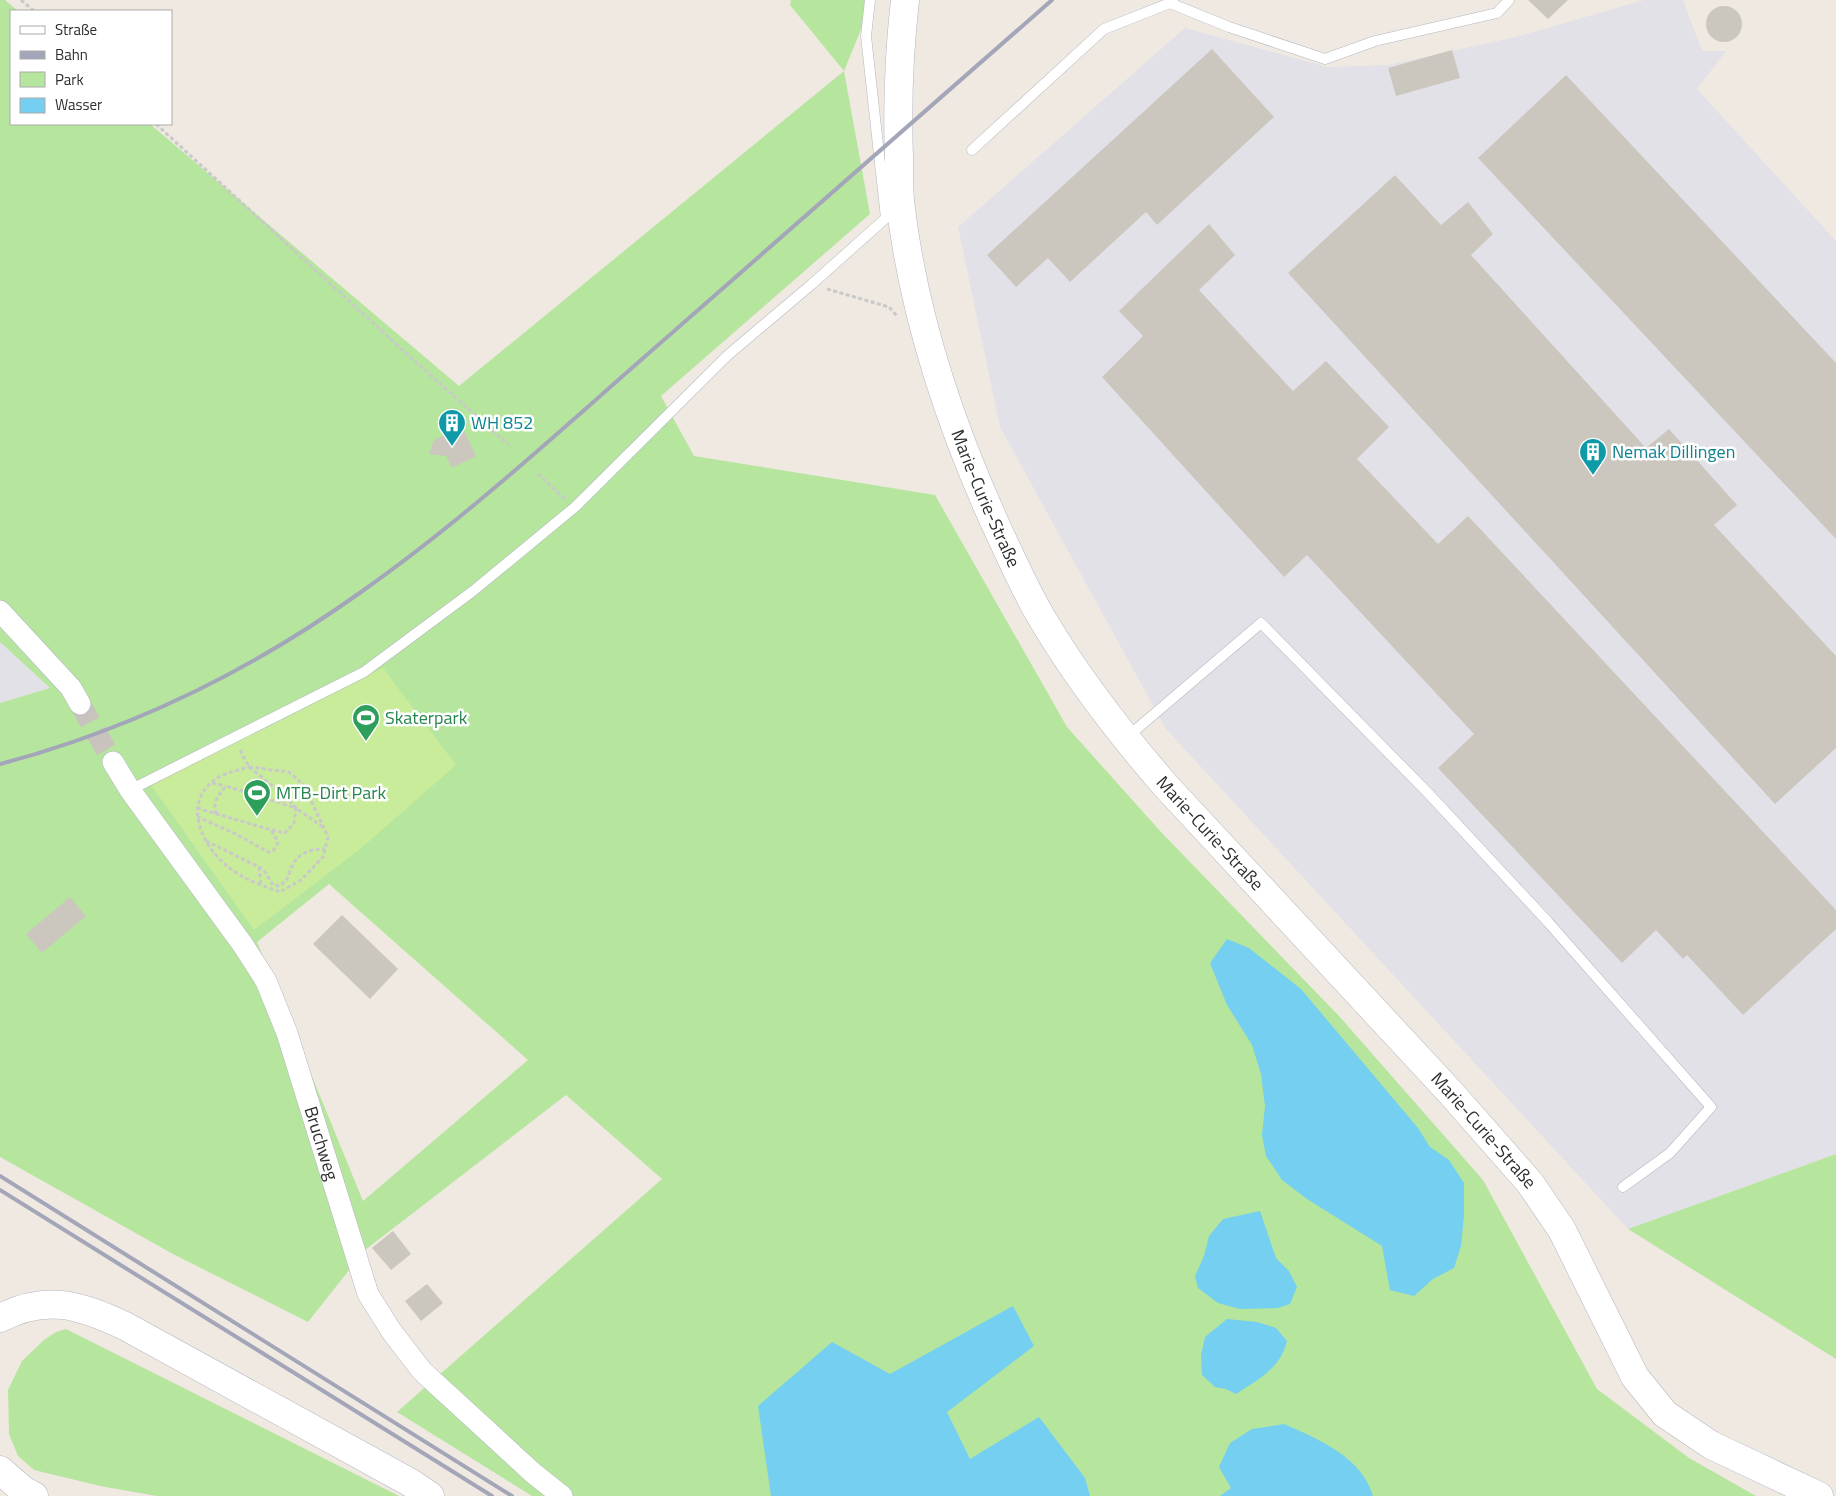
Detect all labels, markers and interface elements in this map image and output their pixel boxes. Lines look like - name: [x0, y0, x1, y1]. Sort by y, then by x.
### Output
- legend: [10, 10, 172, 125]
- text: Straße: [55, 18, 97, 41]
- text: Bahn: [55, 43, 88, 66]
- text: Park: [55, 68, 84, 91]
- text: Wasser: [55, 93, 102, 116]
- building icon: WH 852: [437, 408, 467, 447]
- place label: WH 852: [471, 409, 533, 436]
- street label: Marie-Curie-Straße: [945, 425, 1028, 572]
- building icon: Nemak Dillingen: [1578, 437, 1608, 476]
- place label: Nemak Dillingen: [1612, 438, 1735, 465]
- sports icon: Skaterpark: [351, 703, 381, 742]
- place label: Skaterpark: [385, 704, 468, 731]
- street label: Marie-Curie-Straße: [1150, 770, 1270, 896]
- sports icon: MTB-Dirt Park: [242, 778, 272, 817]
- place label: MTB-Dirt Park: [276, 779, 386, 806]
- street label: Marie-Curie-Straße: [1425, 1066, 1543, 1194]
- street label: Bruchweg: [298, 1103, 346, 1184]

